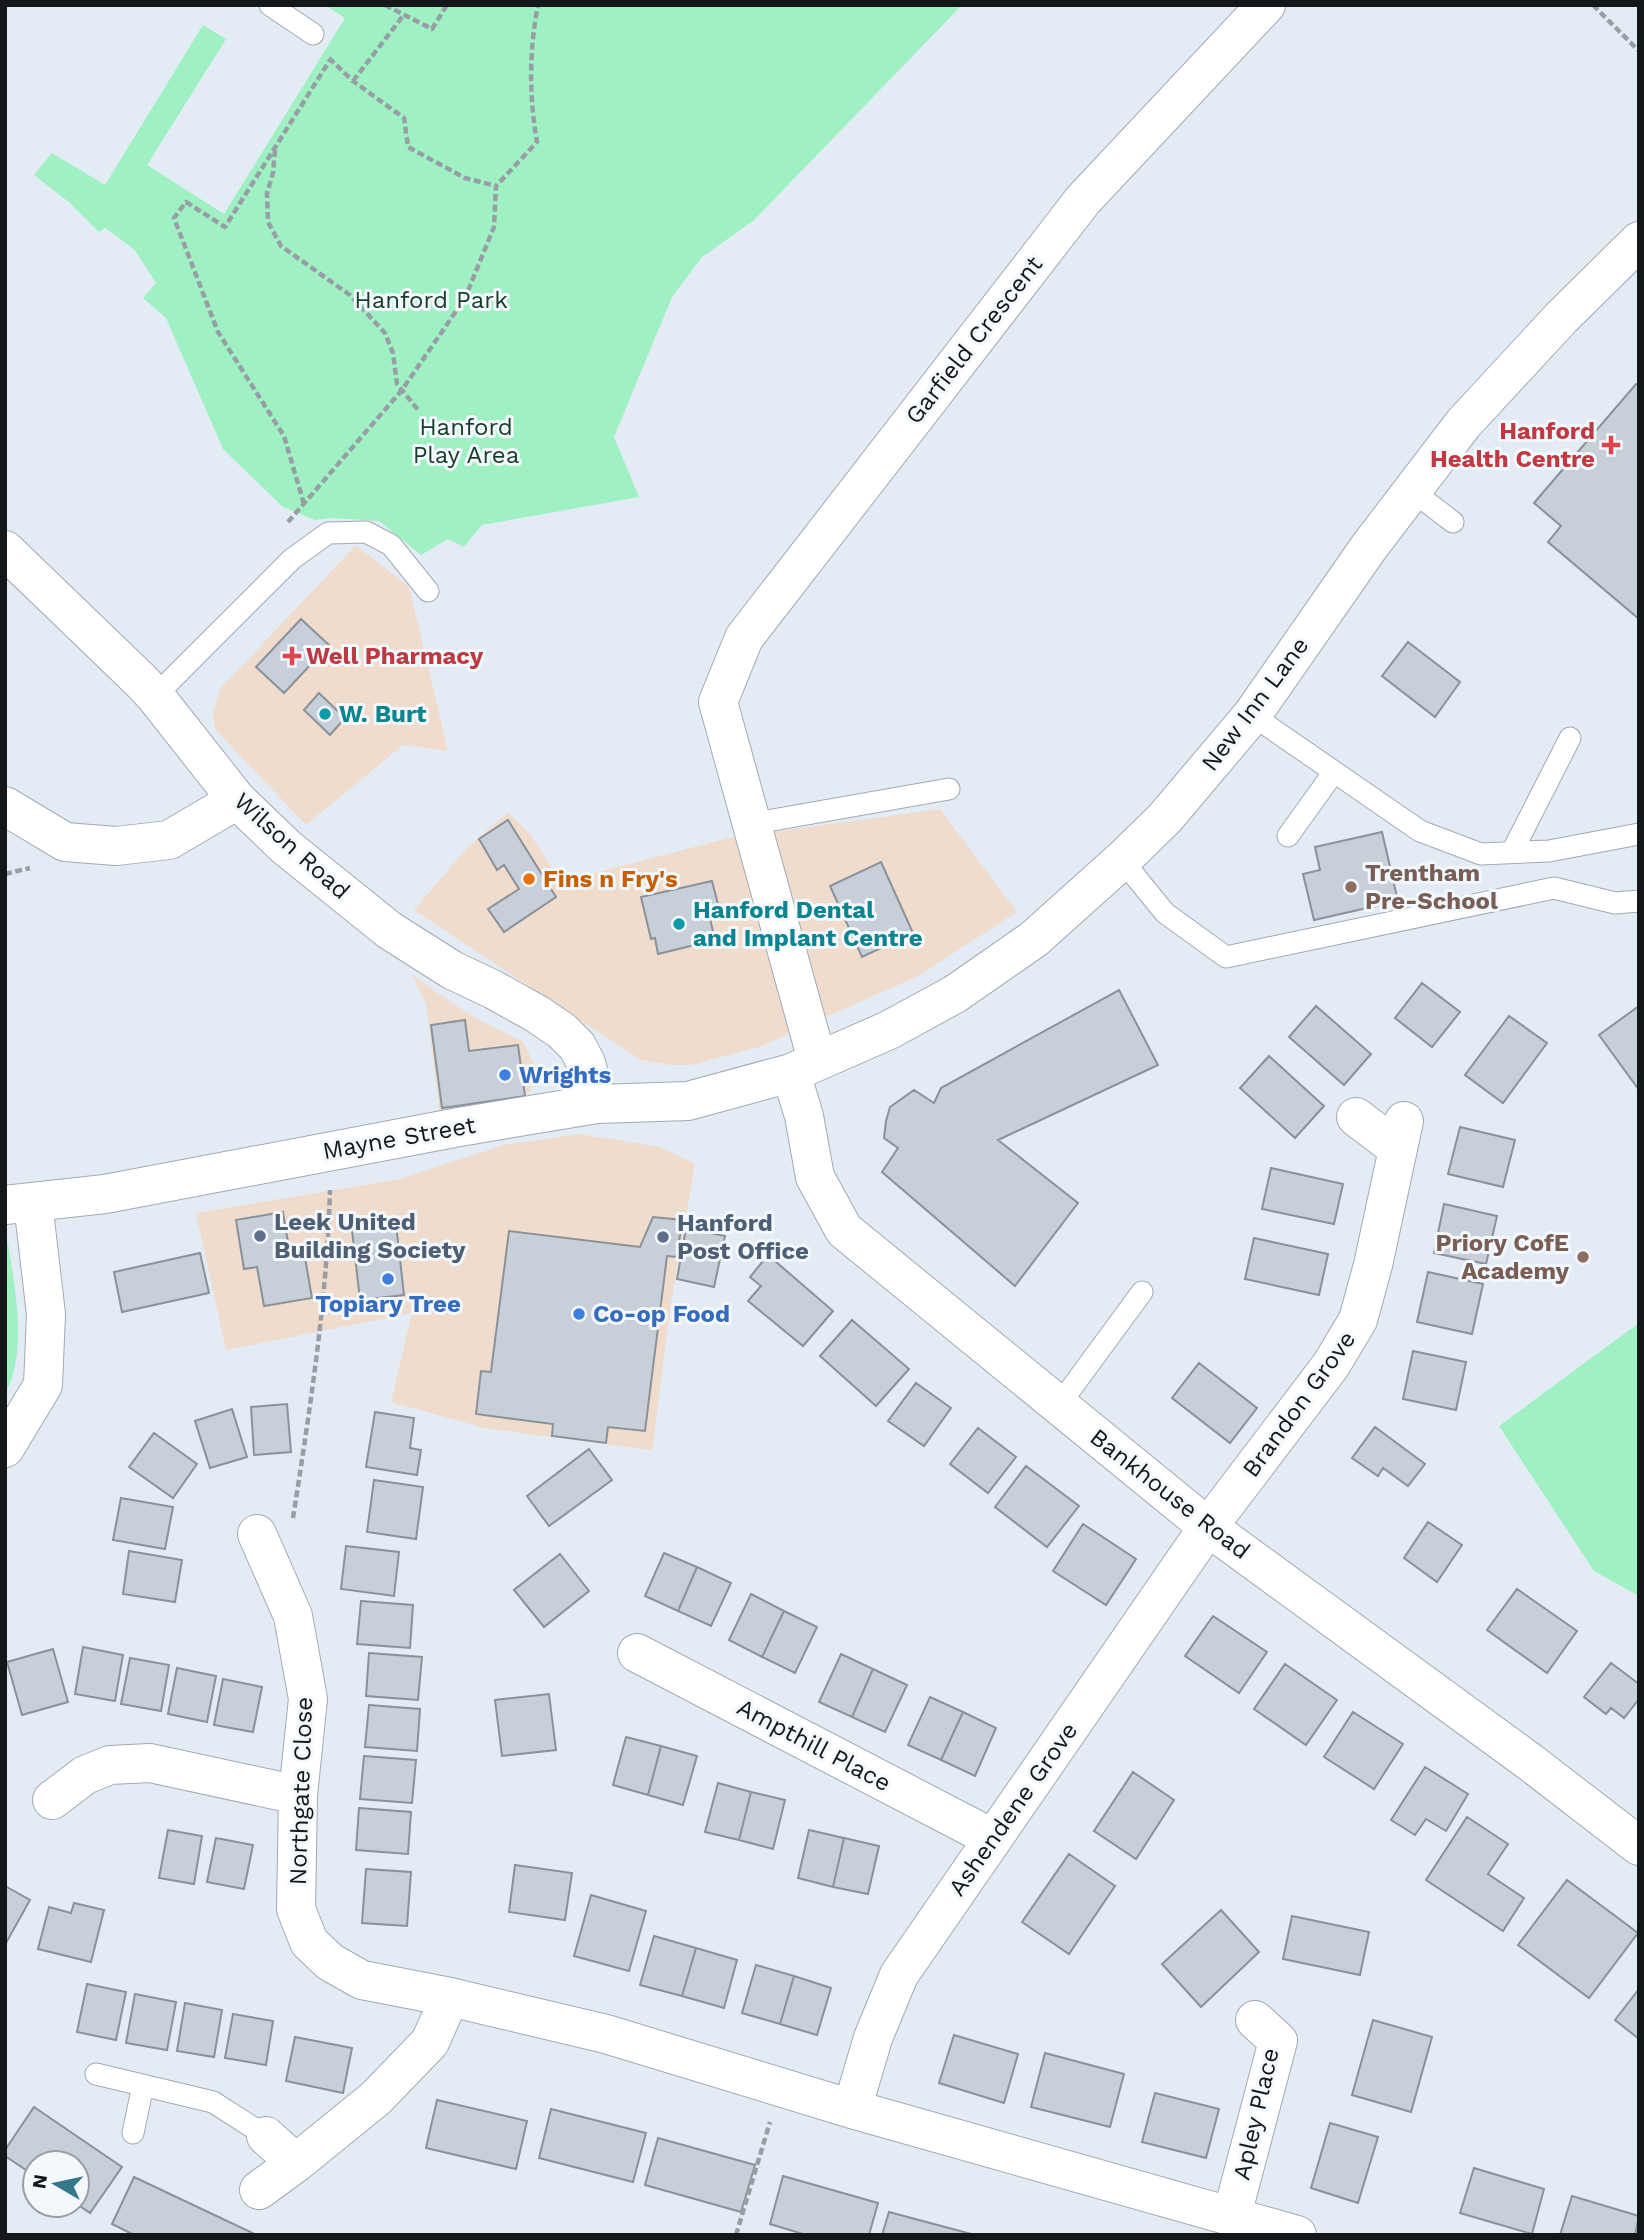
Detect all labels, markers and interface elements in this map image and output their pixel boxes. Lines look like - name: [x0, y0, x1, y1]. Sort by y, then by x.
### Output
- street label: Garfield Crescent: [900, 250, 1048, 430]
- park label: Hanford Park: [354, 286, 508, 314]
- park label: Hanford Play Area: [413, 413, 519, 469]
- place label: Hanford Health Centre: [1430, 417, 1595, 473]
- marker: Hanford Health Centre: [1601, 435, 1621, 455]
- street label: New Inn Lane: [1196, 632, 1314, 776]
- place label: Well Pharmacy: [306, 642, 484, 670]
- marker: Well Pharmacy: [284, 648, 300, 664]
- place label: W. Burt: [339, 700, 427, 728]
- marker: W. Burt: [317, 706, 333, 722]
- street label: Wilson Road: [229, 787, 355, 905]
- place label: Trentham Pre-School: [1365, 859, 1498, 915]
- place label: Fins n Fry's: [543, 865, 678, 893]
- marker: Fins n Fry's: [521, 871, 537, 887]
- marker: Trentham Pre-School: [1343, 879, 1359, 895]
- place label: Hanford Dental and Implant Centre: [693, 896, 923, 952]
- marker: Hanford Dental and Implant Centre: [671, 916, 687, 932]
- place label: Wrights: [519, 1061, 611, 1089]
- marker: Wrights: [497, 1067, 513, 1083]
- street label: Mayne Street: [320, 1111, 478, 1165]
- place label: Leek United Building Society: [274, 1208, 466, 1264]
- place label: Hanford Post Office: [677, 1209, 809, 1265]
- marker: Leek United Building Society: [252, 1228, 268, 1244]
- marker: Hanford Post Office: [655, 1229, 671, 1245]
- place label: Priory CofE Academy: [1435, 1229, 1569, 1285]
- marker: Priory CofE Academy: [1575, 1249, 1591, 1265]
- marker: Topiary Tree: [380, 1271, 396, 1287]
- place label: Topiary Tree: [315, 1290, 461, 1318]
- place label: Co-op Food: [593, 1300, 730, 1328]
- marker: Co-op Food: [571, 1306, 587, 1322]
- street label: Brandon Grove: [1237, 1326, 1361, 1482]
- street label: Bankhouse Road: [1085, 1423, 1255, 1565]
- street label: Ampthill Place: [732, 1693, 896, 1797]
- street label: Northgate Close: [284, 1696, 318, 1886]
- street label: Ashendene Grove: [943, 1717, 1083, 1901]
- street label: Apley Place: [1227, 2045, 1285, 2183]
- north arrow: [21, 2149, 91, 2219]
- text: N: [27, 2173, 52, 2190]

